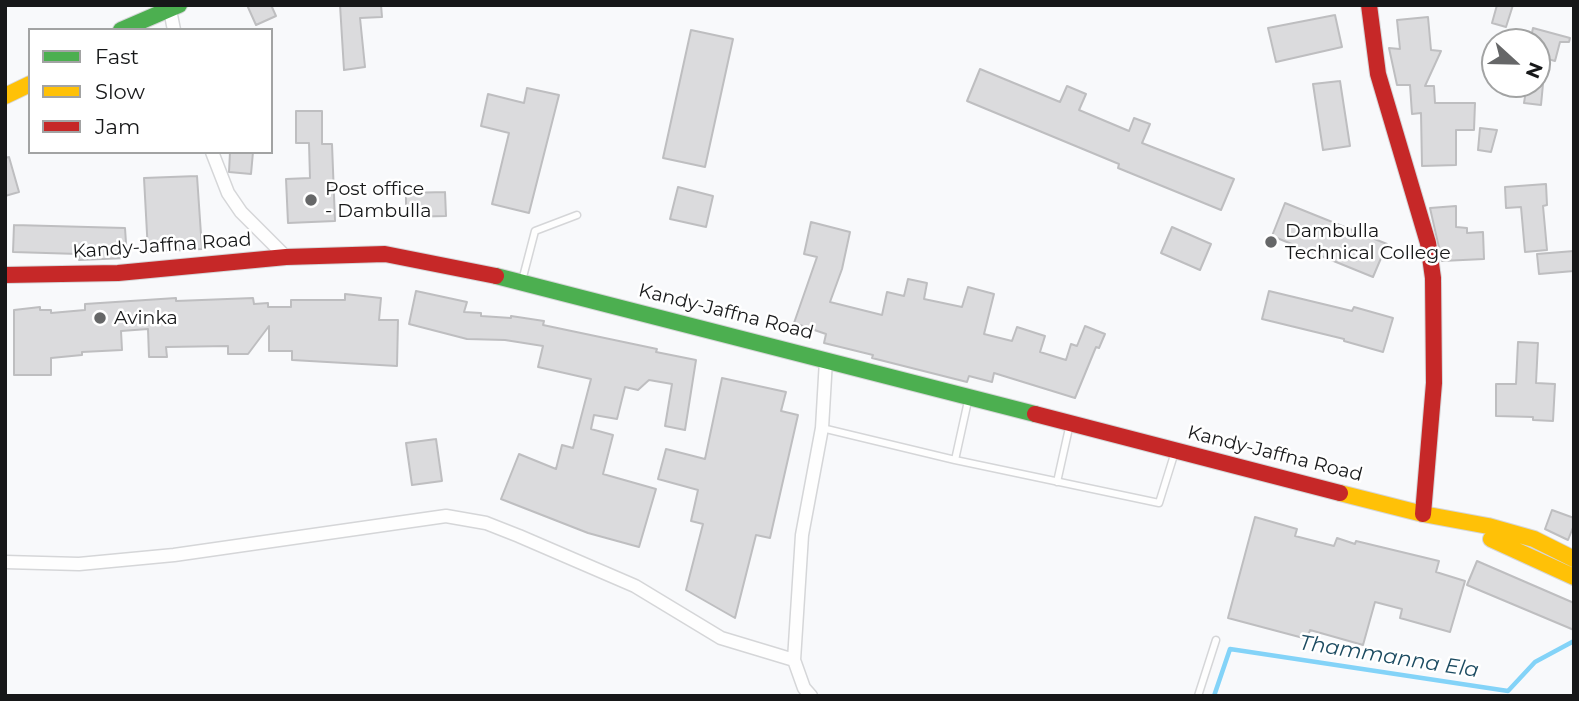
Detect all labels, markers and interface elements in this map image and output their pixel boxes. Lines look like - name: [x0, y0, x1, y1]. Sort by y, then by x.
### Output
- legend: [28, 28, 273, 154]
- north arrow: [1481, 28, 1551, 98]
- text: Fast: [95, 44, 139, 69]
- text: N: [1521, 59, 1548, 82]
- text: Slow: [95, 79, 145, 104]
- text: Jam: [95, 114, 140, 139]
- place label: Post office - Dambulla: [325, 178, 431, 222]
- marker: Post office - Dambulla: [303, 192, 319, 208]
- place label: Dambulla Technical College: [1285, 220, 1451, 264]
- street label: Kandy-Jaffna Road: [72, 228, 252, 264]
- marker: Dambulla Technical College: [1263, 234, 1279, 250]
- street label: Kandy-Jaffna Road: [636, 279, 816, 345]
- place label: Avinka: [114, 307, 178, 329]
- marker: Avinka: [92, 310, 108, 326]
- street label: Kandy-Jaffna Road: [1185, 421, 1365, 487]
- water label: Thammanna Ela: [1297, 630, 1481, 684]

